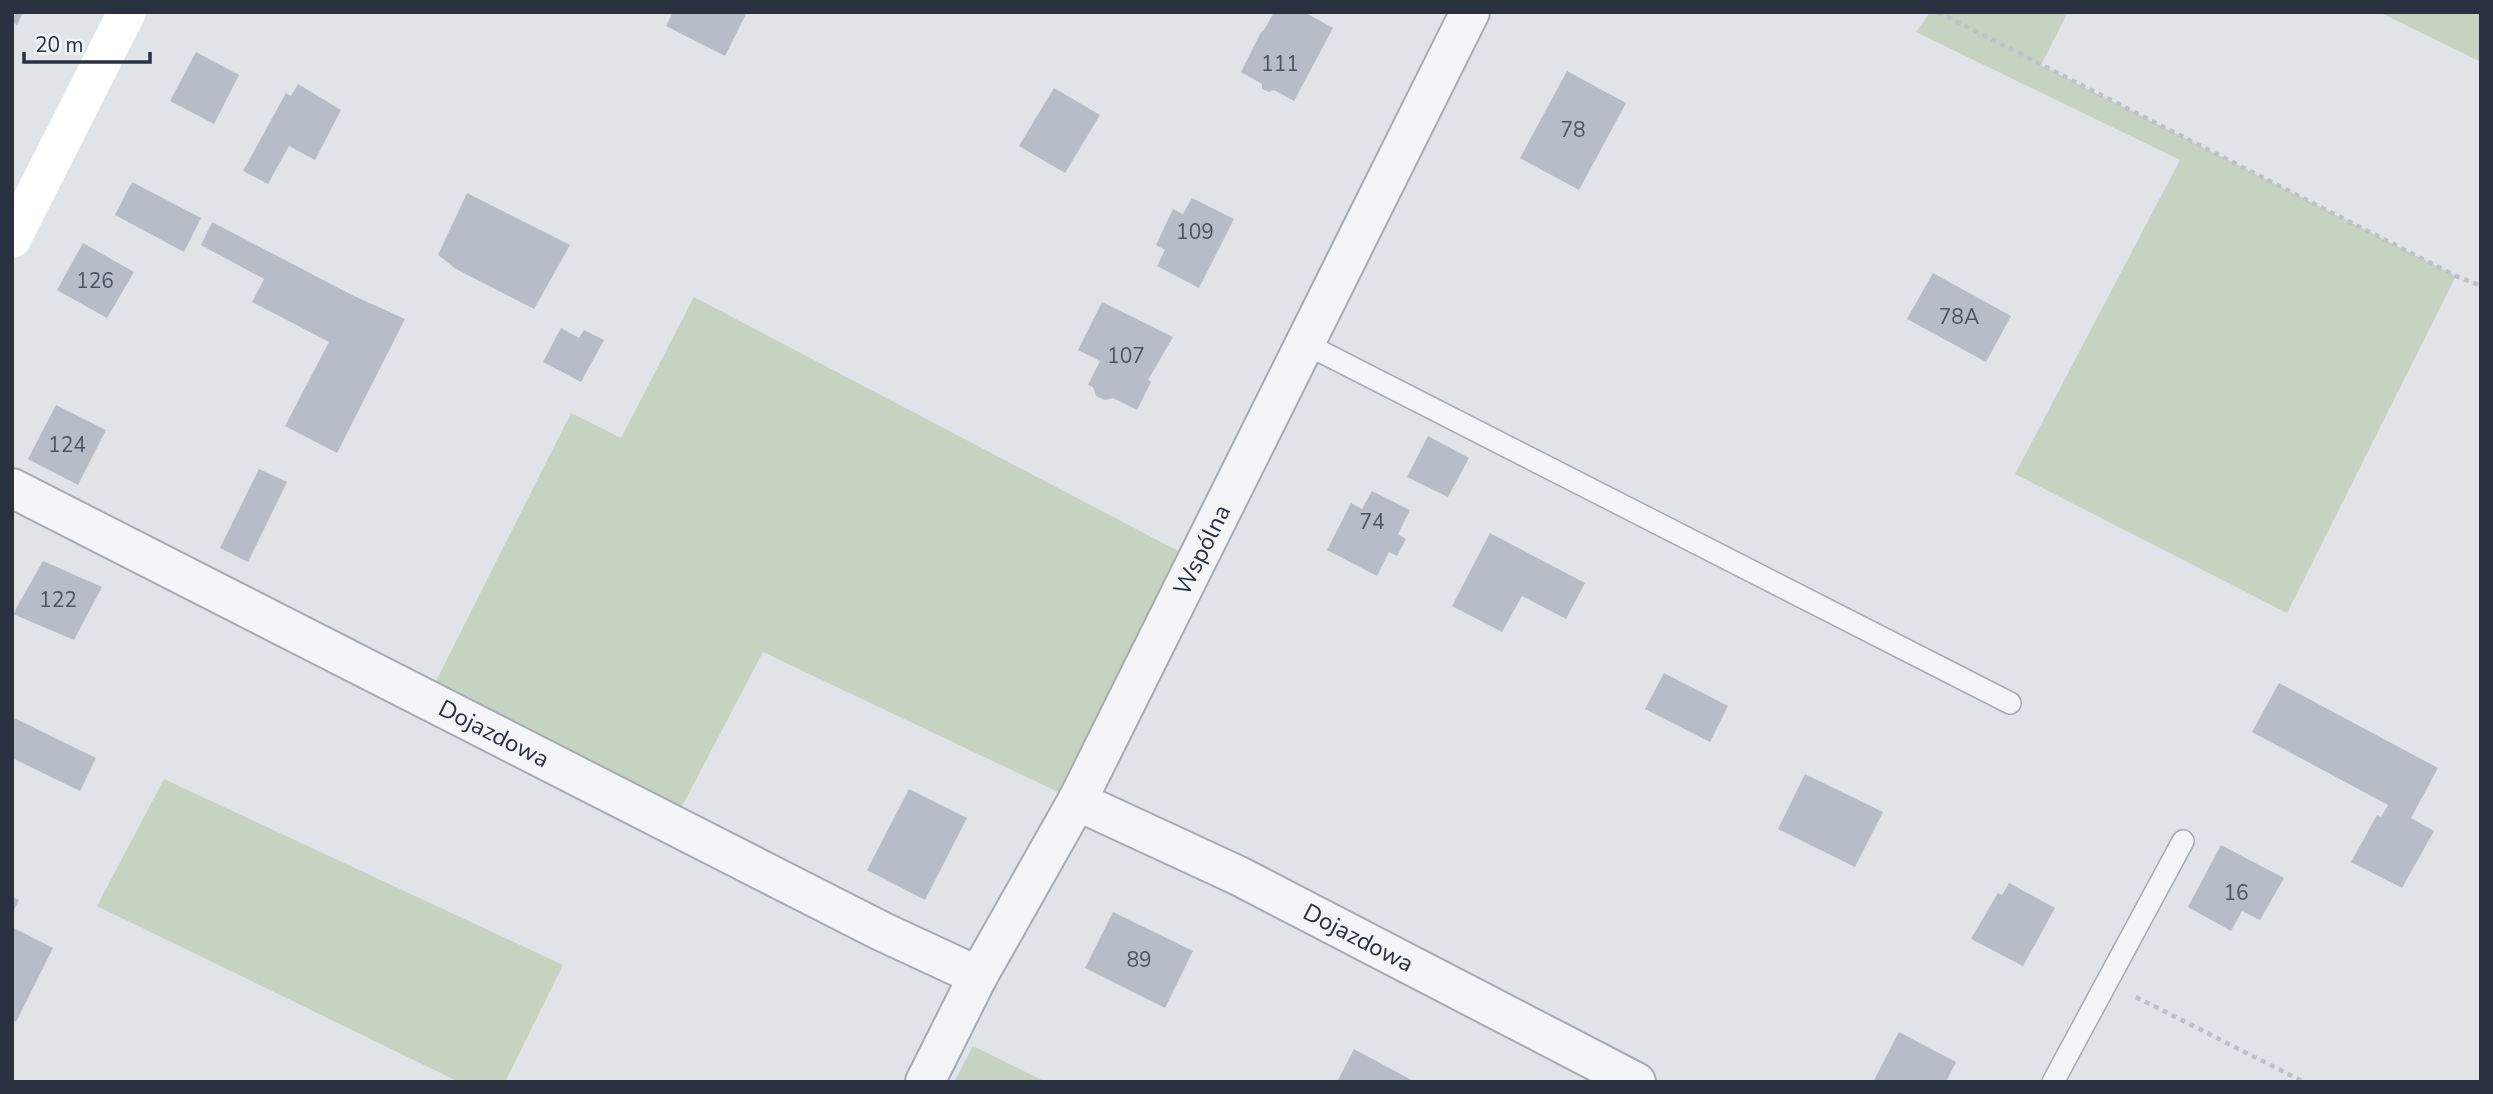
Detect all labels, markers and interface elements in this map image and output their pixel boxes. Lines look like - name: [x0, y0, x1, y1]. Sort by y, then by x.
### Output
- scale bar: [24, 21, 150, 65]
- text: 20 m: [35, 31, 84, 59]
- house number: 111: [1261, 50, 1299, 78]
- house number: 78: [1560, 116, 1586, 144]
- house number: 109: [1176, 218, 1214, 246]
- house number: 126: [76, 267, 114, 295]
- house number: 78A: [1939, 303, 1979, 331]
- house number: 107: [1107, 342, 1145, 370]
- house number: 124: [48, 431, 86, 459]
- street label: Wspólna: [1166, 499, 1238, 601]
- house number: 74: [1359, 508, 1385, 536]
- house number: 122: [39, 586, 77, 614]
- street label: Dojazdowa: [433, 692, 555, 775]
- house number: 16: [2223, 879, 2249, 907]
- street label: Dojazdowa: [1298, 896, 1419, 980]
- house number: 89: [1126, 946, 1152, 974]

